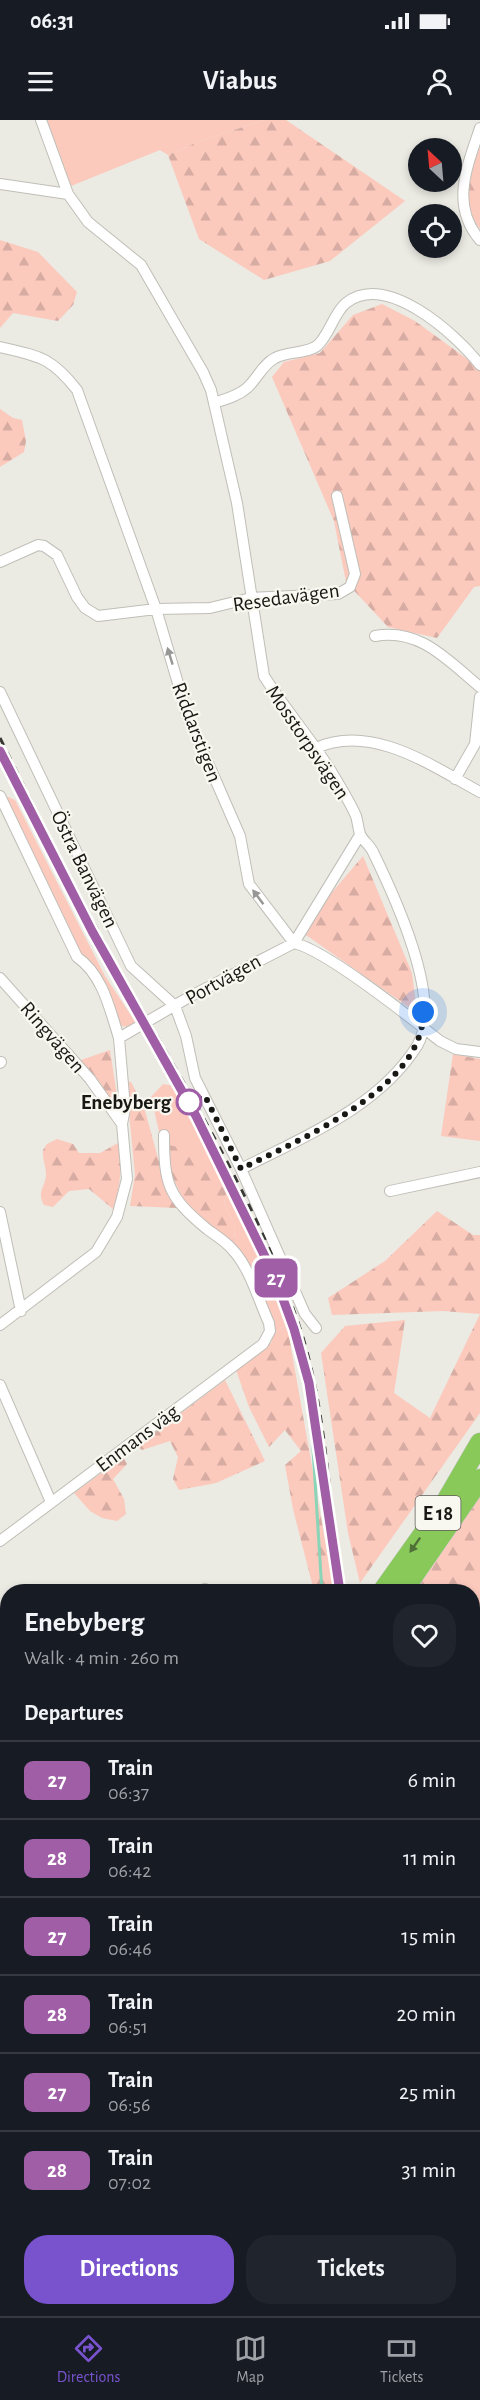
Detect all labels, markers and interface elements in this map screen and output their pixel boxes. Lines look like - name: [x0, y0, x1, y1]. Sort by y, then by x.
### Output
- text: 06:31: [30, 10, 75, 32]
- icon: menu: [24, 65, 57, 98]
- icon: person: [423, 65, 456, 98]
- text: Viabus: [203, 67, 277, 94]
- north arrow: [408, 138, 462, 192]
- map controls: [408, 138, 462, 258]
- button: locate: [408, 204, 462, 258]
- street label: Resedavägen: [231, 580, 341, 615]
- one-way arrow: [165, 647, 174, 665]
- street label: Riddarstigen: [168, 679, 225, 785]
- street label: Mosstorpsvägen: [262, 681, 353, 803]
- street label: Östra Banvägen: [47, 807, 123, 931]
- one-way arrow: [252, 889, 264, 905]
- street label: Portvägen: [182, 950, 264, 1009]
- your location: [408, 997, 438, 1027]
- street label: Ringvägen: [16, 998, 89, 1077]
- marker: Enebyberg: [176, 1089, 202, 1115]
- place label: Enebyberg: [81, 1092, 171, 1113]
- line badge: 27: [249, 1258, 303, 1298]
- text: 27: [267, 1268, 285, 1289]
- street label: Enmans väg: [92, 1400, 183, 1476]
- road number: E 18: [416, 1496, 460, 1530]
- one-way arrow: [409, 1537, 421, 1553]
- button: heart: [393, 1604, 456, 1667]
- text: Enebyberg: [24, 1609, 144, 1637]
- text: Walk · 4 min · 260 m: [24, 1648, 179, 1668]
- text: Departures: [24, 1702, 124, 1724]
- text: Train: [108, 1757, 153, 1779]
- text: 6 min: [408, 1769, 456, 1791]
- text: 27: [48, 1770, 66, 1791]
- text: 06:37: [108, 1783, 149, 1803]
- text: Train: [108, 1835, 153, 1857]
- text: 11 min: [403, 1847, 456, 1869]
- text: 28: [47, 1848, 67, 1869]
- text: 06:42: [108, 1861, 151, 1881]
- text: Train: [108, 1913, 153, 1935]
- text: 15 min: [401, 1925, 456, 1947]
- text: 27: [48, 1926, 66, 1947]
- text: 06:46: [108, 1939, 152, 1959]
- text: Train: [108, 1991, 153, 2013]
- text: 20 min: [396, 2003, 456, 2025]
- text: 28: [47, 2004, 67, 2025]
- text: 06:51: [108, 2017, 148, 2037]
- text: Train: [108, 2069, 153, 2091]
- text: 25 min: [399, 2081, 456, 2103]
- text: 27: [48, 2082, 66, 2103]
- text: 06:56: [108, 2095, 150, 2115]
- text: Train: [108, 2147, 153, 2169]
- text: 31 min: [401, 2159, 456, 2181]
- text: 28: [47, 2160, 67, 2181]
- text: 07:02: [108, 2173, 151, 2193]
- button: Directions: [24, 2235, 234, 2304]
- button: Tickets: [246, 2235, 456, 2304]
- tab: Directions: [57, 2332, 120, 2387]
- tab: Map: [234, 2332, 267, 2387]
- tab: Tickets: [380, 2332, 423, 2387]

